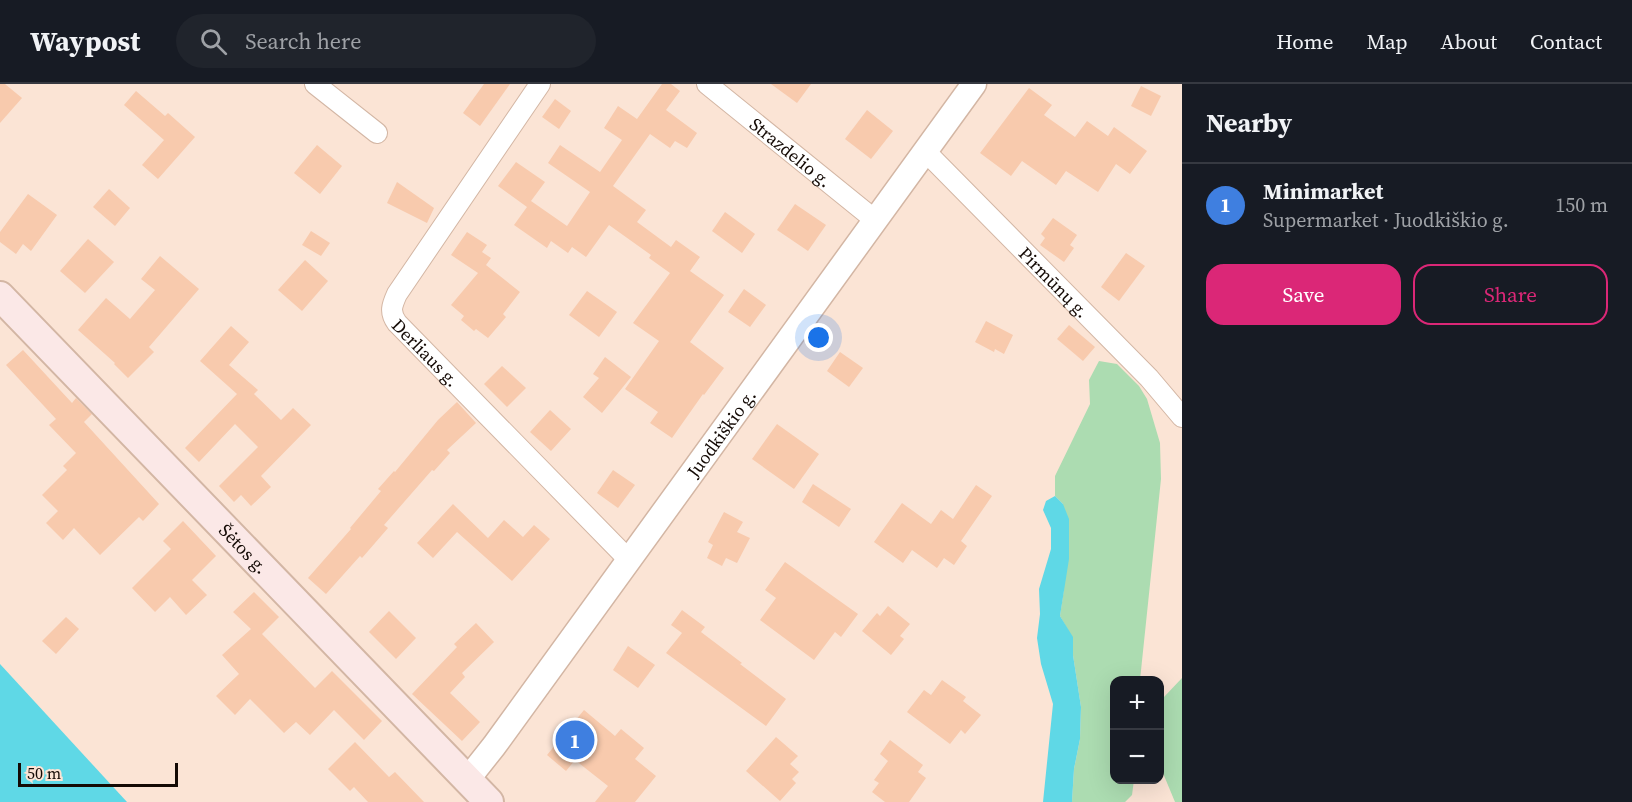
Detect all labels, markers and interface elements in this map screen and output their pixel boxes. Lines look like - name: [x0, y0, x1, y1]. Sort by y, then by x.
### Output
- search box: [176, 14, 596, 68]
- text: Waypost: [30, 22, 140, 60]
- icon: search: [197, 25, 230, 58]
- text: Search here: [245, 26, 361, 56]
- text: Home: [1276, 27, 1334, 56]
- text: Map: [1367, 27, 1408, 56]
- text: About: [1441, 27, 1497, 56]
- text: Contact: [1530, 27, 1602, 56]
- text: Nearby: [1206, 105, 1292, 141]
- street label: Strazdelio g.: [745, 111, 837, 193]
- text: Minimarket: [1263, 176, 1383, 206]
- text: 1: [1220, 191, 1231, 219]
- text: 150 m: [1555, 191, 1608, 219]
- text: Supermarket · Juodkiškio g.: [1263, 206, 1509, 234]
- street label: Pirmūnų g.: [1013, 241, 1095, 323]
- button: Save: [1206, 264, 1401, 325]
- button: Share: [1413, 264, 1608, 325]
- street label: Derliaus g.: [386, 313, 465, 392]
- your location: [804, 323, 833, 352]
- street label: Juodkiškio g.: [680, 384, 761, 483]
- street label: Šėtos g.: [214, 518, 274, 579]
- map controls: [1110, 676, 1164, 784]
- button: +: [1110, 676, 1164, 730]
- pin: 1: [556, 718, 594, 762]
- button: −: [1110, 730, 1164, 784]
- scale bar: [18, 760, 178, 788]
- text: 50 m: [27, 762, 61, 784]

